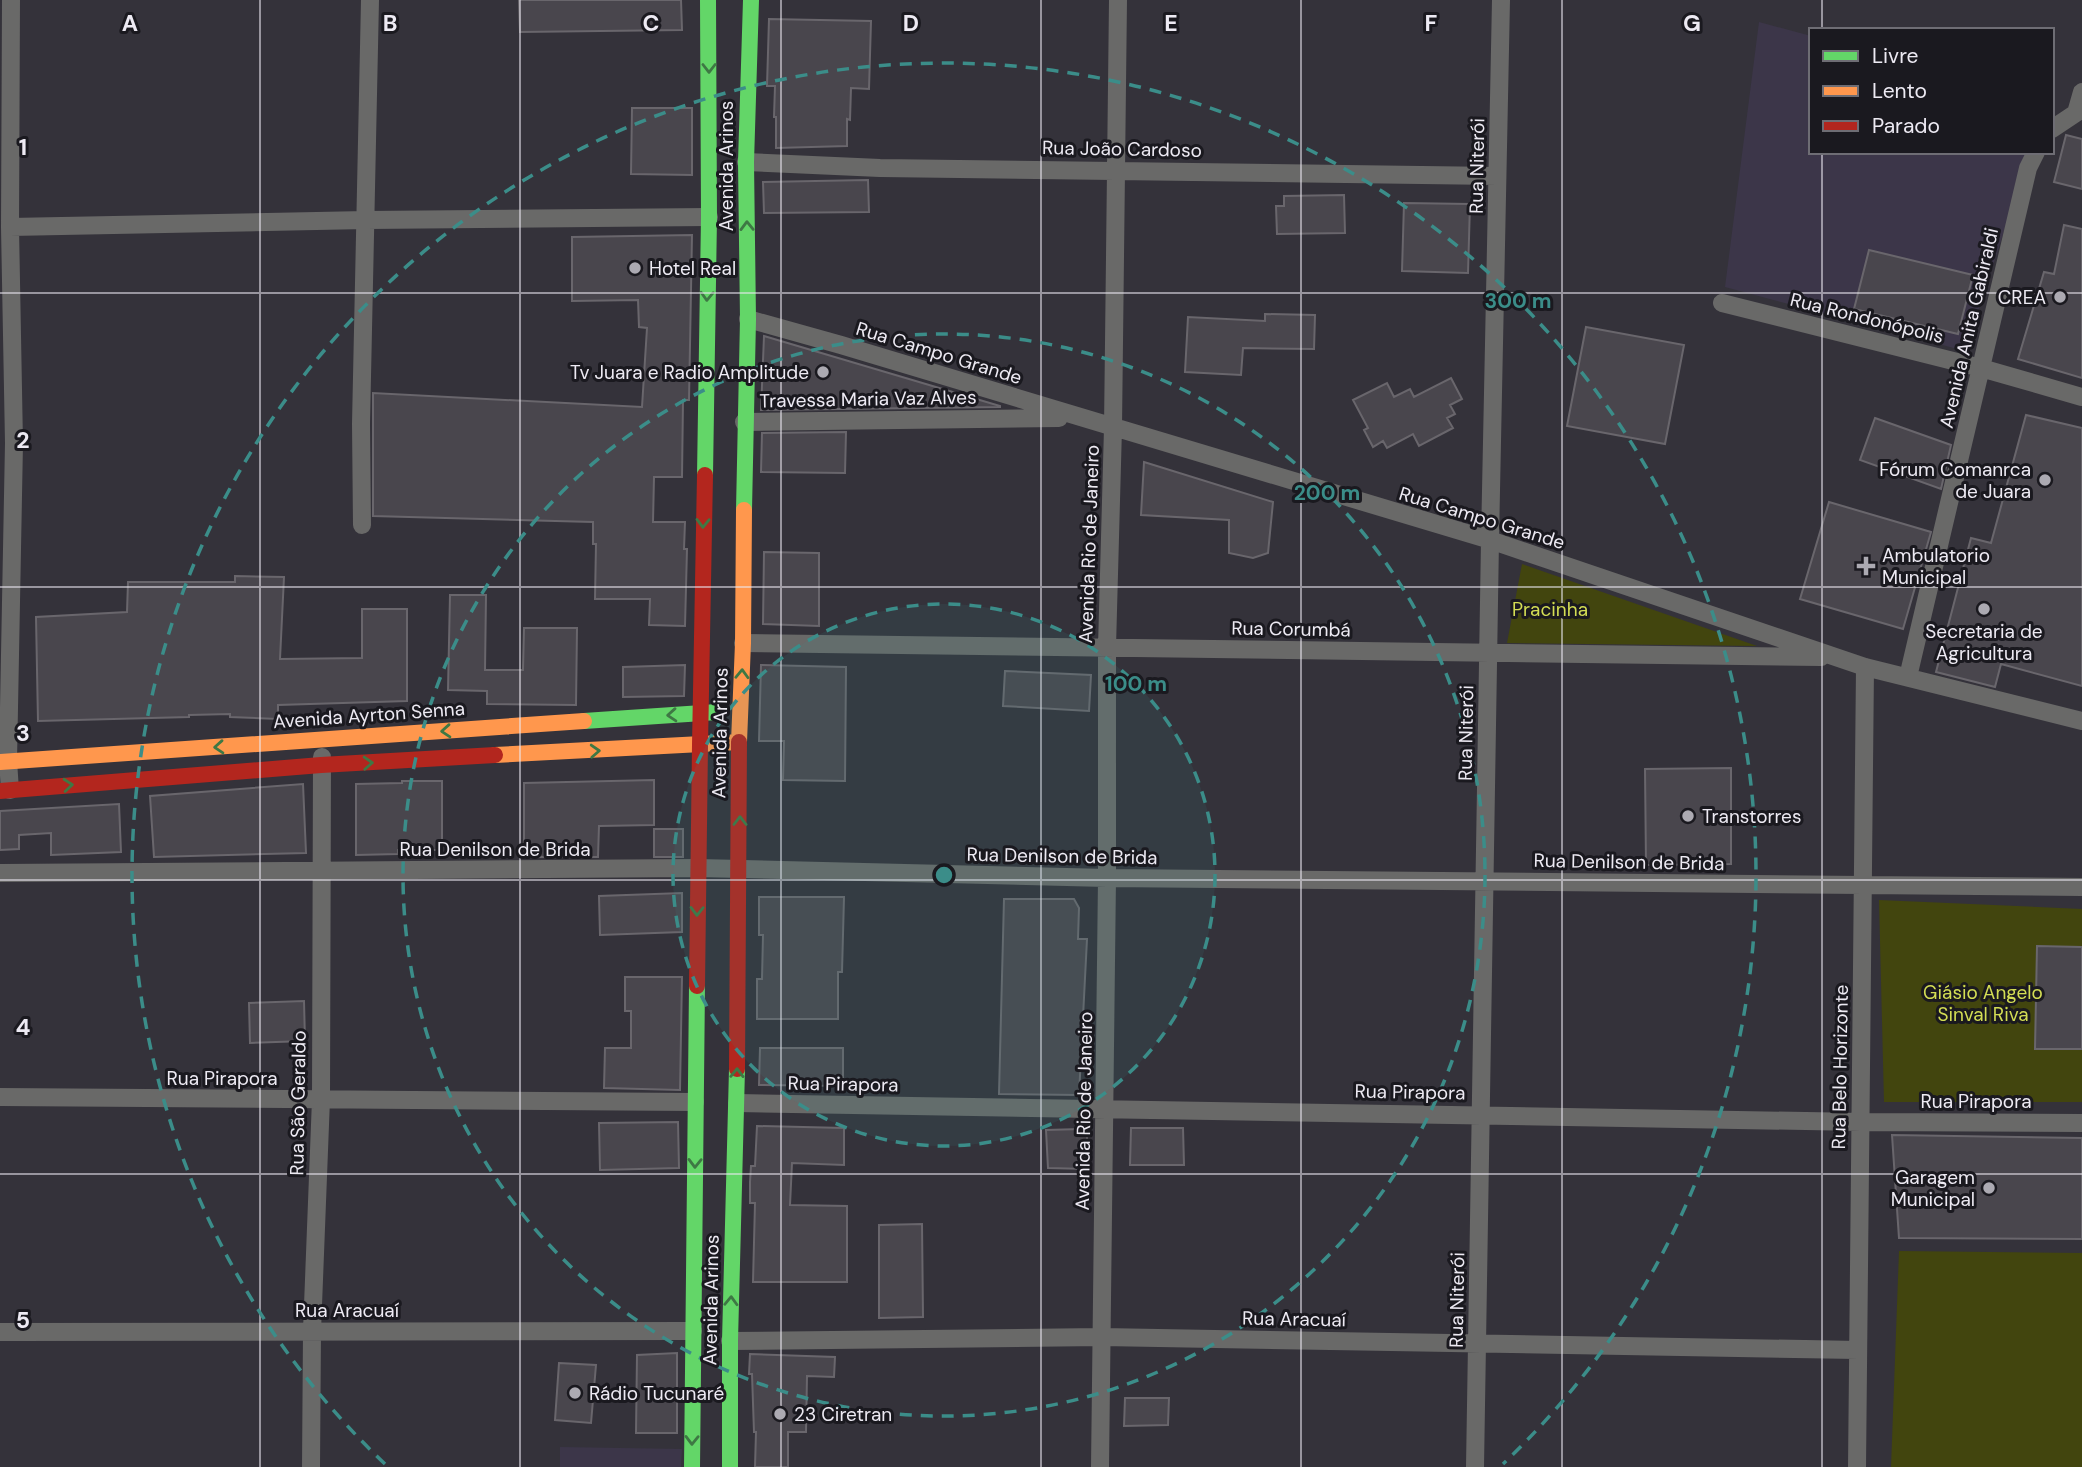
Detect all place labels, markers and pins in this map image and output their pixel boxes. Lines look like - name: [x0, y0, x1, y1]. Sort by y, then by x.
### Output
- place label: Hotel Real: [649, 256, 736, 281]
- marker: Hotel Real: [627, 260, 643, 276]
- place label: CREA: [1998, 285, 2046, 310]
- marker: CREA: [2052, 289, 2068, 305]
- place label: Tv Juara e Radio Amplitude: [570, 360, 809, 385]
- marker: Tv Juara e Radio Amplitude: [815, 364, 831, 380]
- place label: Fórum Comanrca de Juara: [1879, 457, 2031, 504]
- marker: Fórum Comanrca de Juara: [2037, 472, 2053, 488]
- place label: Ambulatorio Municipal: [1882, 543, 1990, 590]
- marker: Ambulatorio Municipal: [1856, 556, 1876, 576]
- marker: Secretaria de Agricultura: [1976, 601, 1992, 617]
- place label: Secretaria de Agricultura: [1925, 619, 2043, 666]
- place label: Transtorres: [1702, 804, 1801, 829]
- marker: Transtorres: [1680, 808, 1696, 824]
- centre of rings: [932, 863, 956, 887]
- place label: Garagem Municipal: [1891, 1165, 1975, 1212]
- marker: Garagem Municipal: [1981, 1180, 1997, 1196]
- place label: Rádio Tucunaré: [589, 1381, 724, 1406]
- marker: Rádio Tucunaré: [567, 1385, 583, 1401]
- place label: 23 Ciretran: [794, 1402, 892, 1427]
- marker: 23 Ciretran: [772, 1406, 788, 1422]

